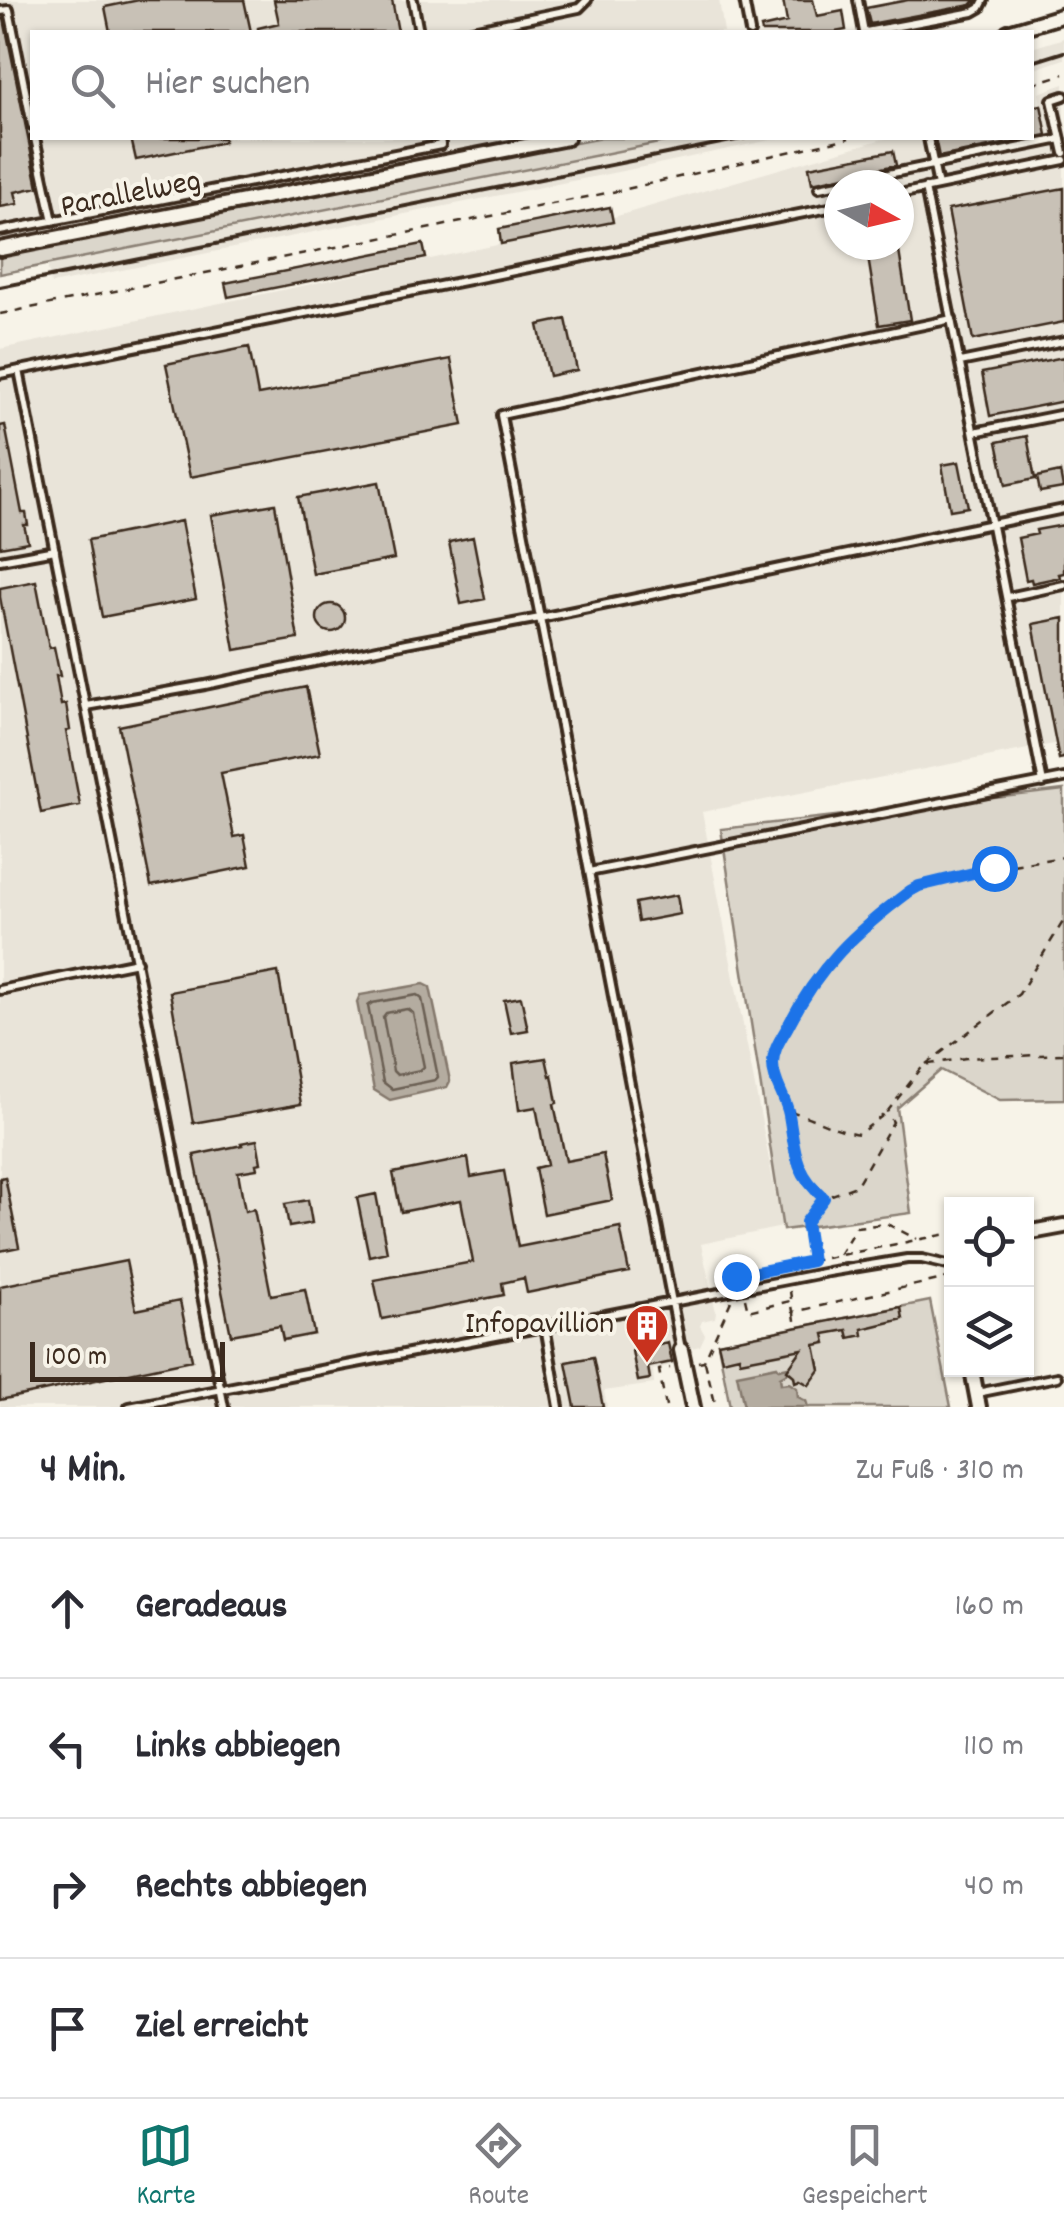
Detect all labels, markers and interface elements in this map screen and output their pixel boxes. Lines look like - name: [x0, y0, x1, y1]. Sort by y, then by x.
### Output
- search box: [30, 30, 1034, 140]
- icon: search: [65, 58, 120, 113]
- text: Hier suchen: [145, 58, 310, 113]
- street label: Parallelweg: [57, 160, 205, 232]
- north arrow: [824, 170, 914, 260]
- route start: [972, 846, 1018, 892]
- map controls: [944, 1197, 1034, 1377]
- button: locate: [944, 1197, 1034, 1287]
- route end: [714, 1254, 760, 1300]
- button: layers: [944, 1287, 1034, 1377]
- place label: Infopavillion: [465, 1303, 614, 1349]
- building icon: Infopavillion: [624, 1303, 670, 1364]
- scale bar: [30, 1337, 225, 1382]
- text: 100 m: [45, 1339, 107, 1379]
- text: 4 Min.: [40, 1442, 126, 1502]
- text: Zu Fuß · 310 m: [856, 1449, 1024, 1495]
- icon: ahead: [40, 1581, 95, 1636]
- text: Geradeaus: [135, 1581, 288, 1636]
- text: 160 m: [955, 1585, 1024, 1631]
- icon: left: [40, 1721, 95, 1776]
- text: Links abbiegen: [135, 1721, 341, 1776]
- text: 110 m: [963, 1725, 1024, 1771]
- icon: right: [40, 1861, 95, 1916]
- text: Rechts abbiegen: [135, 1861, 367, 1916]
- text: 40 m: [964, 1865, 1024, 1911]
- icon: arrive: [40, 2001, 95, 2056]
- text: Ziel erreicht: [135, 2001, 308, 2056]
- tab: Karte: [136, 2118, 195, 2218]
- tab: Route: [468, 2118, 529, 2218]
- tab: Gespeichert: [802, 2118, 928, 2218]

